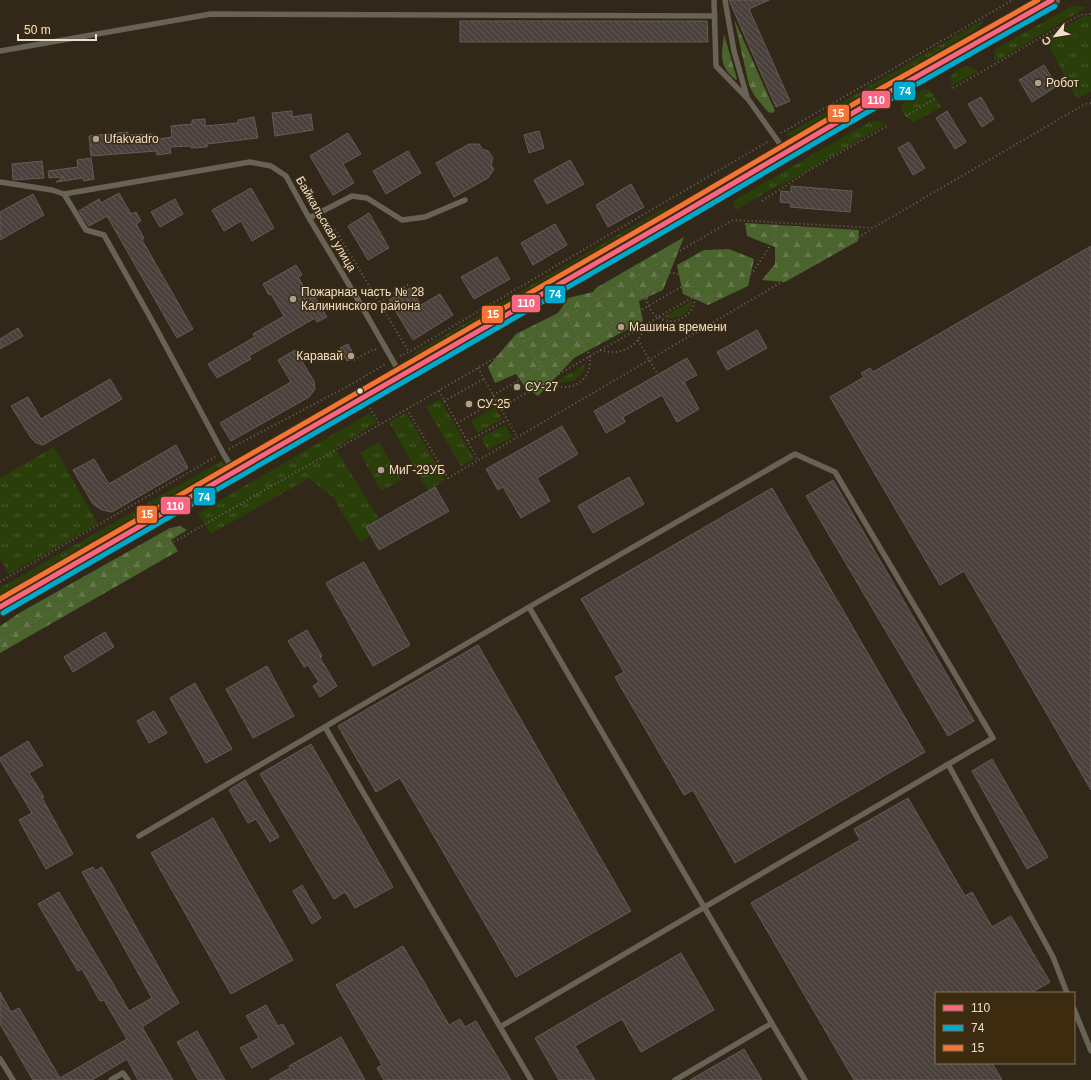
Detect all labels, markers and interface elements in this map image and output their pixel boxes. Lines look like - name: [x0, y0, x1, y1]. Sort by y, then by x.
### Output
- scale bar: [18, 16, 96, 42]
- north arrow: [1035, 16, 1075, 56]
- text: 50 m: [24, 23, 51, 37]
- text: С: [1039, 35, 1054, 47]
- place label: Робот: [1046, 76, 1079, 90]
- marker: Робот: [1033, 78, 1043, 88]
- line badge: 74: [893, 81, 916, 101]
- text: 74: [899, 85, 912, 97]
- line badge: 110: [861, 90, 891, 109]
- text: 110: [867, 94, 885, 106]
- line badge: 15: [827, 104, 850, 123]
- text: 15: [832, 107, 844, 119]
- place label: Ufakvadro: [104, 132, 159, 146]
- marker: Ufakvadro: [91, 134, 101, 144]
- street label: Байкальская улица: [293, 174, 359, 274]
- place label: Пожарная часть № 28 Калининского района: [301, 285, 425, 313]
- line badge: 74: [544, 285, 566, 304]
- text: 74: [549, 288, 562, 300]
- marker: Пожарная часть № 28 Калининского района: [288, 294, 298, 304]
- line badge: 110: [511, 294, 541, 313]
- text: 110: [517, 297, 535, 309]
- line badge: 15: [481, 305, 504, 324]
- text: 15: [487, 308, 499, 320]
- place label: Машина времени: [629, 320, 727, 334]
- marker: Машина времени: [616, 322, 626, 332]
- place label: Каравай: [296, 349, 343, 363]
- marker: Каравай: [346, 351, 356, 361]
- place label: СУ-27: [525, 380, 559, 394]
- marker: СУ-27: [512, 382, 522, 392]
- unlabelled marker: [355, 386, 365, 396]
- place label: СУ-25: [477, 397, 511, 411]
- marker: СУ-25: [464, 399, 474, 409]
- place label: МиГ-29УБ: [389, 463, 445, 477]
- marker: МиГ-29УБ: [376, 465, 386, 475]
- line badge: 74: [193, 487, 216, 506]
- text: 74: [198, 491, 211, 503]
- line badge: 110: [160, 496, 191, 515]
- text: 110: [166, 500, 184, 512]
- line badge: 15: [136, 505, 158, 524]
- text: 15: [141, 508, 153, 520]
- legend: [935, 992, 1075, 1064]
- text: 110: [971, 1001, 990, 1015]
- text: 74: [971, 1021, 985, 1035]
- text: 15: [971, 1041, 985, 1055]

